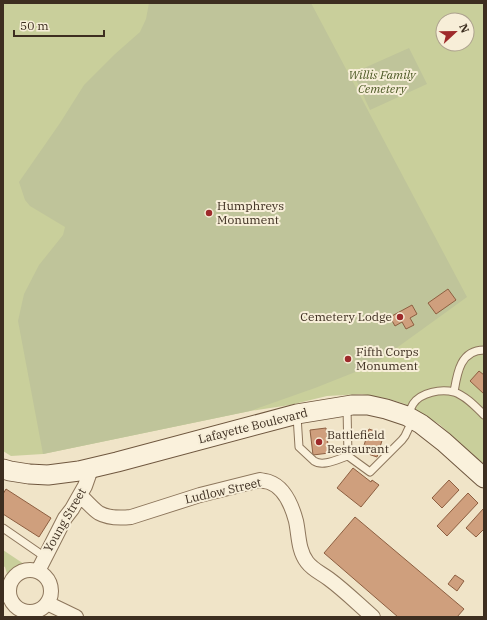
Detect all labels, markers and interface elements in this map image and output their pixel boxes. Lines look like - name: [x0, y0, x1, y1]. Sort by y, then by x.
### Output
- scale bar: [14, 12, 104, 38]
- north arrow: [435, 12, 475, 52]
- text: 50 m: [20, 18, 49, 33]
- text: N: [456, 22, 473, 35]
- park label: Willis Family Cemetery: [348, 67, 417, 96]
- place label: Humphreys Monument: [217, 198, 284, 227]
- marker: Humphreys Monument: [204, 208, 214, 218]
- place label: Cemetery Lodge: [300, 309, 392, 324]
- marker: Cemetery Lodge: [395, 312, 405, 322]
- place label: Fifth Corps Monument: [356, 344, 419, 373]
- marker: Fifth Corps Monument: [343, 354, 353, 364]
- street label: Lafayette Boulevard: [197, 405, 309, 446]
- place label: Battlefield Restaurant: [327, 427, 389, 456]
- marker: Battlefield Restaurant: [314, 437, 324, 447]
- street label: Ludlow Street: [183, 474, 262, 507]
- street label: Young Street: [40, 485, 89, 555]

